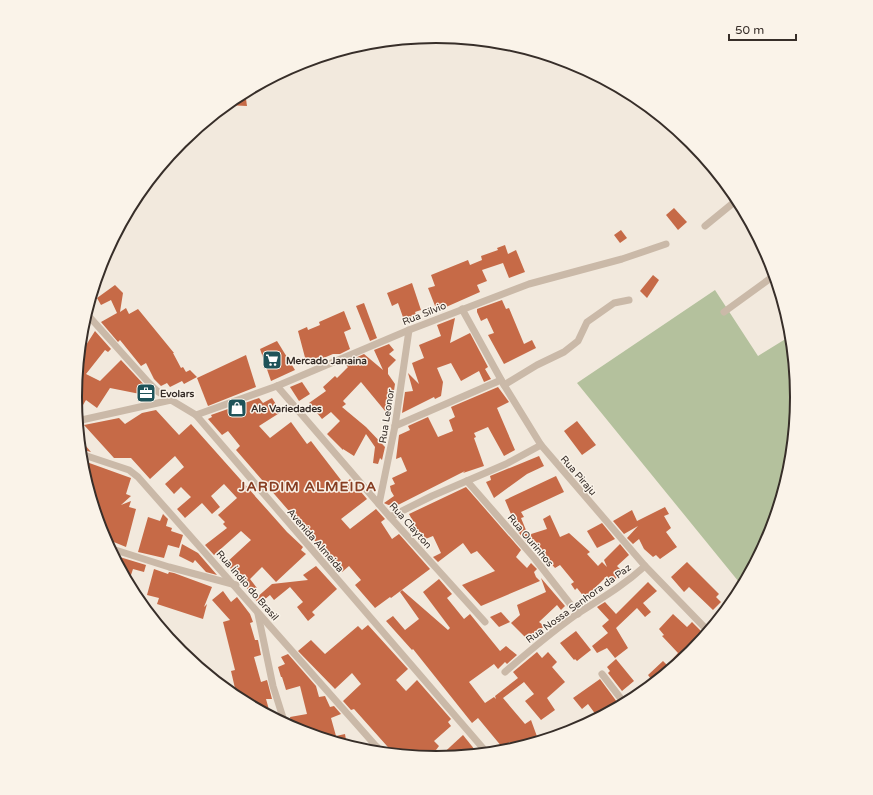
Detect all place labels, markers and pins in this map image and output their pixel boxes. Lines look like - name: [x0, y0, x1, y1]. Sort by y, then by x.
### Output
- supermarket icon: Mercado Janaina: [261, 349, 283, 371]
- place label: Mercado Janaina: [286, 355, 367, 367]
- office icon: Evolars: [135, 382, 157, 404]
- place label: Evolars: [160, 388, 194, 400]
- shop icon: Ale Variedades: [226, 397, 248, 419]
- place label: Ale Variedades: [251, 403, 322, 415]

